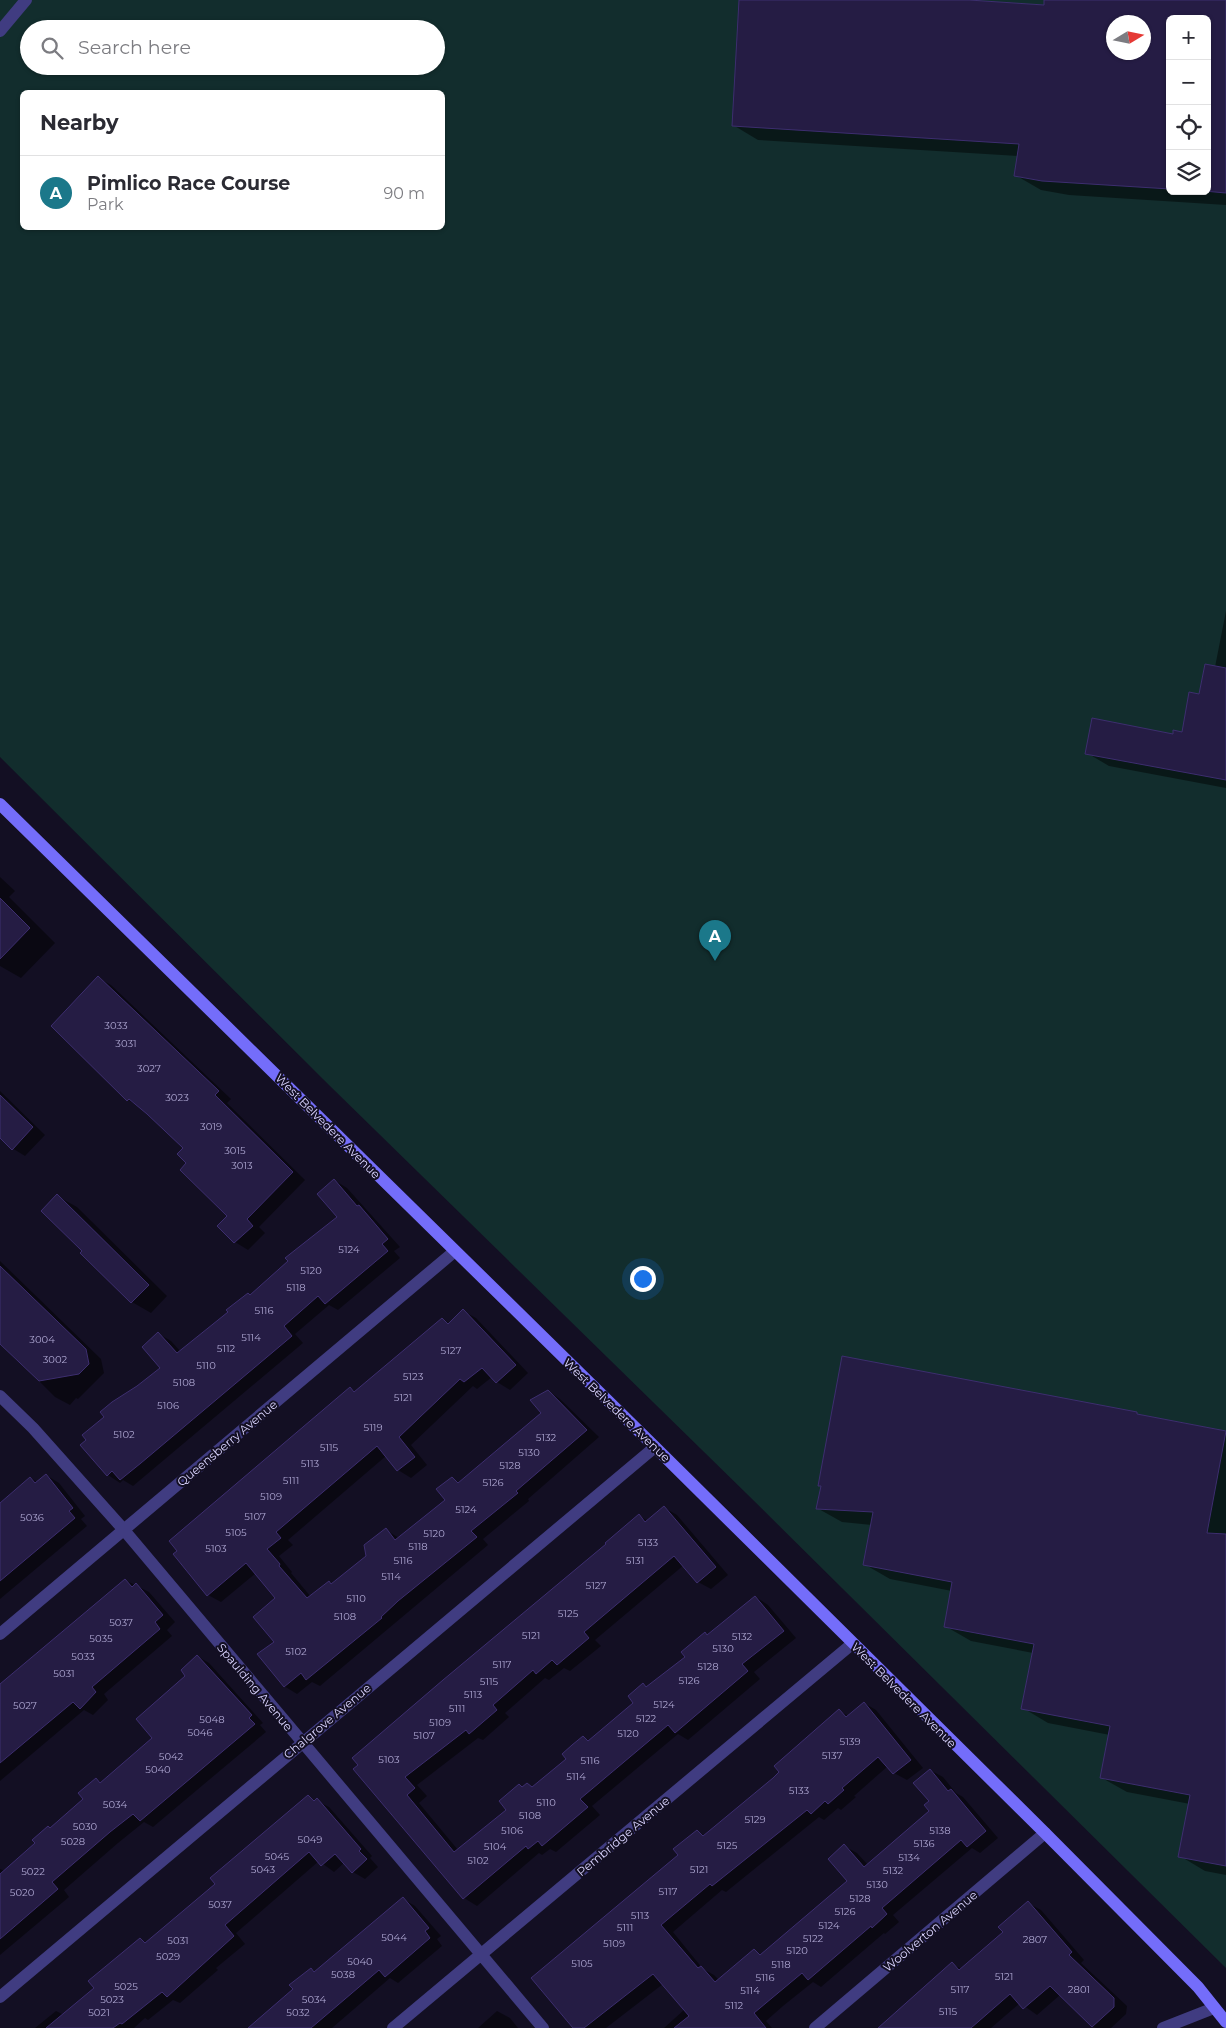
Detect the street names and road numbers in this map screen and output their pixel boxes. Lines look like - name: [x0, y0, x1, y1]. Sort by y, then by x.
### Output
- street label: West Belvedere Avenue: [272, 1070, 384, 1182]
- street label: West Belvedere Avenue: [560, 1355, 674, 1465]
- street label: Queensberry Avenue: [174, 1397, 280, 1489]
- street label: West Belvedere Avenue: [848, 1639, 960, 1751]
- street label: Spaulding Avenue: [214, 1640, 296, 1734]
- street label: Chalgrove Avenue: [280, 1680, 374, 1762]
- street label: Pembridge Avenue: [574, 1793, 672, 1879]
- street label: Woolverton Avenue: [880, 1887, 980, 1975]

